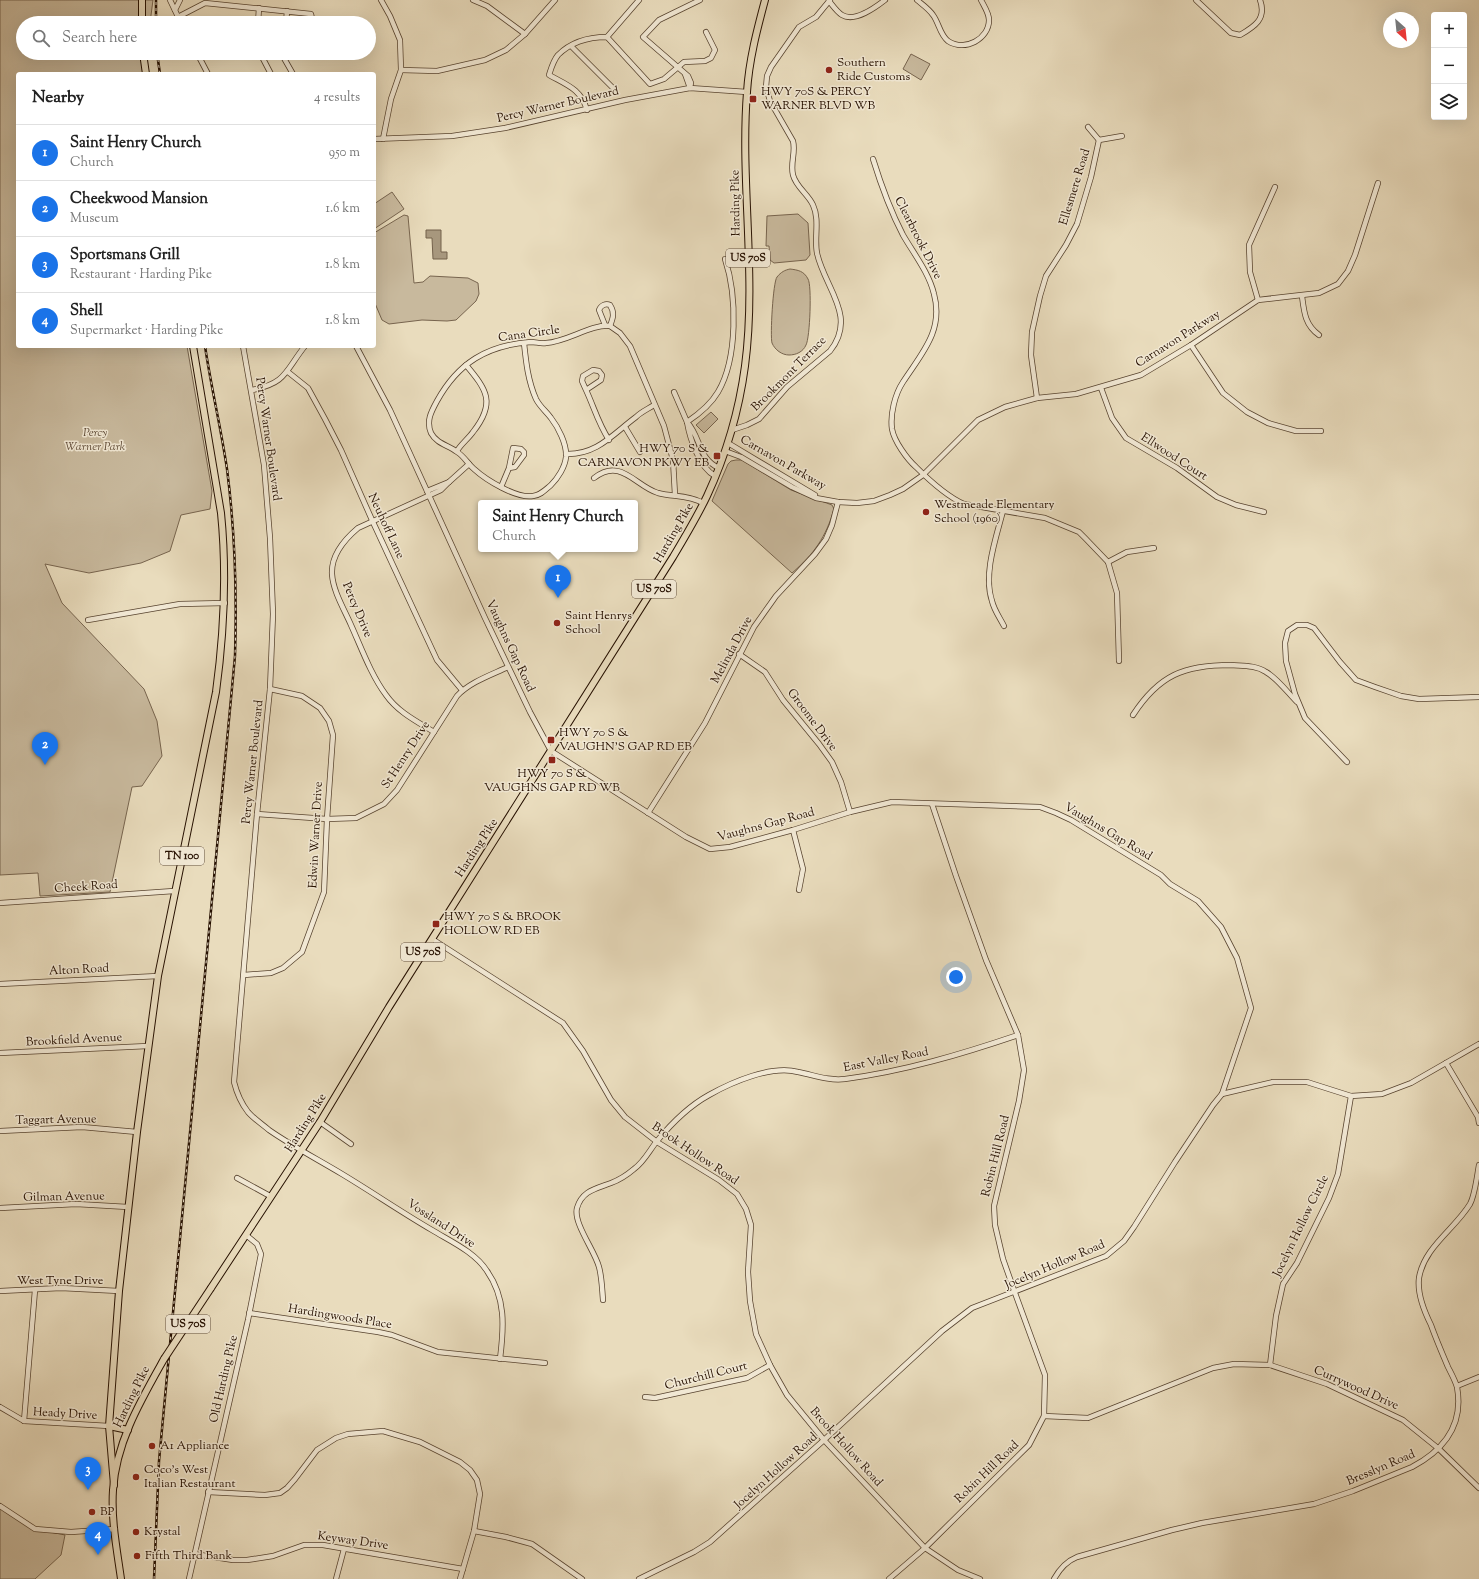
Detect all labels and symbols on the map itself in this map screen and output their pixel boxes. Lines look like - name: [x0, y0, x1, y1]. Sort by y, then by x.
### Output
- north arrow: [1383, 12, 1419, 48]
- place label: Southern Ride Customs: [837, 54, 910, 86]
- marker: Southern Ride Customs: [824, 65, 834, 75]
- street label: Percy Warner Boulevard: [495, 82, 621, 128]
- place label: HWY 70S & PERCY WARNER BLVD WB: [761, 83, 875, 115]
- marker: HWY 70S & PERCY WARNER BLVD WB: [748, 94, 758, 104]
- street label: Ellesmere Road: [1055, 146, 1095, 227]
- street label: Harding Pike: [726, 169, 746, 237]
- street label: Clearbrook Drive: [889, 194, 947, 283]
- road number: US 70S: [726, 249, 770, 267]
- street label: Carnavon Parkway: [1132, 306, 1224, 372]
- street label: Cana Circle: [497, 321, 561, 347]
- street label: Brookmont Terrace: [747, 332, 831, 416]
- street label: Percy Warner Boulevard: [250, 376, 286, 502]
- park label: Percy Warner Park: [65, 424, 126, 456]
- street label: Ellwood Court: [1137, 429, 1211, 485]
- street label: Carnavon Parkway: [736, 431, 830, 495]
- place label: HWY 70 S & CARNAVON PKWY EB: [578, 440, 710, 472]
- marker: HWY 70 S & CARNAVON PKWY EB: [712, 451, 722, 461]
- street label: Neuhoff Lane: [363, 490, 409, 562]
- place label: Westmeade Elementary School (1960): [934, 496, 1055, 528]
- street label: Harding Pike: [649, 499, 699, 566]
- marker: Westmeade Elementary School (1960): [921, 507, 931, 517]
- pin: 1: [545, 565, 571, 598]
- street label: Percy Drive: [337, 579, 377, 641]
- road number: US 70S: [632, 580, 676, 598]
- street label: Vaughns Gap Road: [481, 597, 539, 695]
- place label: Saint Henrys School: [565, 607, 632, 639]
- street label: Melinda Drive: [707, 613, 757, 687]
- marker: Saint Henrys School: [552, 618, 562, 628]
- street label: Groome Drive: [782, 685, 842, 755]
- street label: Percy Warner Boulevard: [238, 699, 268, 825]
- street label: St Henry Drive: [377, 717, 435, 793]
- place label: HWY 70 S & VAUGHN'S GAP RD EB: [559, 724, 692, 756]
- pin: 2: [32, 732, 58, 765]
- marker: HWY 70 S & VAUGHN'S GAP RD EB: [546, 735, 556, 745]
- marker: HWY 70 S & VAUGHNS GAP RD WB: [547, 755, 557, 765]
- place label: HWY 70 S & VAUGHNS GAP RD WB: [484, 765, 620, 797]
- street label: Edwin Warner Drive: [304, 781, 328, 889]
- street label: Vaughns Gap Road: [1061, 799, 1156, 866]
- street label: Vaughns Gap Road: [715, 803, 817, 847]
- street label: Harding Pike: [451, 815, 503, 881]
- road number: TN 100: [160, 847, 204, 865]
- street label: Cheek Road: [54, 876, 119, 898]
- place label: HWY 70 S & BROOK HOLLOW RD EB: [444, 908, 562, 940]
- marker: HWY 70 S & BROOK HOLLOW RD EB: [431, 919, 441, 929]
- road number: US 70S: [401, 943, 445, 961]
- street label: Alton Road: [48, 959, 110, 981]
- your location: [946, 967, 966, 987]
- street label: Brookfield Avenue: [25, 1028, 123, 1052]
- street label: East Valley Road: [842, 1043, 930, 1077]
- street label: Harding Pike: [281, 1090, 332, 1156]
- street label: Taggart Avenue: [15, 1110, 97, 1130]
- street label: Robin Hill Road: [977, 1113, 1015, 1199]
- street label: Brook Hollow Road: [648, 1118, 742, 1190]
- street label: Jocelyn Hollow Circle: [1268, 1171, 1334, 1281]
- street label: Gilman Avenue: [23, 1187, 105, 1207]
- street label: Vossland Drive: [403, 1195, 479, 1253]
- street label: Jocelyn Hollow Road: [1001, 1236, 1108, 1295]
- street label: West Tyne Drive: [17, 1272, 104, 1290]
- street label: Hardingwoods Place: [287, 1300, 393, 1334]
- road number: US 70S: [166, 1315, 210, 1333]
- street label: Old Harding Pike: [205, 1333, 243, 1425]
- street label: Churchill Court: [663, 1357, 749, 1395]
- street label: Currywood Drive: [1311, 1361, 1402, 1415]
- street label: Harding Pike: [109, 1363, 155, 1431]
- street label: Heady Drive: [32, 1403, 98, 1425]
- street label: Brook Hollow Road: [805, 1403, 887, 1491]
- street label: Jocelyn Hollow Road: [729, 1428, 822, 1514]
- street label: Robin Hill Road: [951, 1436, 1023, 1507]
- place label: A1 Appliance: [160, 1437, 230, 1455]
- marker: A1 Appliance: [147, 1441, 157, 1451]
- street label: Bresslyn Road: [1344, 1445, 1418, 1491]
- pin: 3: [75, 1457, 101, 1490]
- place label: Coco's West Italian Restaurant: [144, 1461, 236, 1493]
- marker: Coco's West Italian Restaurant: [131, 1472, 141, 1482]
- place label: BP: [100, 1503, 115, 1521]
- marker: BP: [87, 1507, 97, 1517]
- pin: 4: [85, 1522, 111, 1555]
- place label: Krystal: [144, 1523, 181, 1541]
- marker: Krystal: [131, 1527, 141, 1537]
- street label: Keyway Drive: [316, 1527, 390, 1555]
- place label: Fifth Third Bank: [145, 1547, 233, 1565]
- marker: Fifth Third Bank: [132, 1551, 142, 1561]

